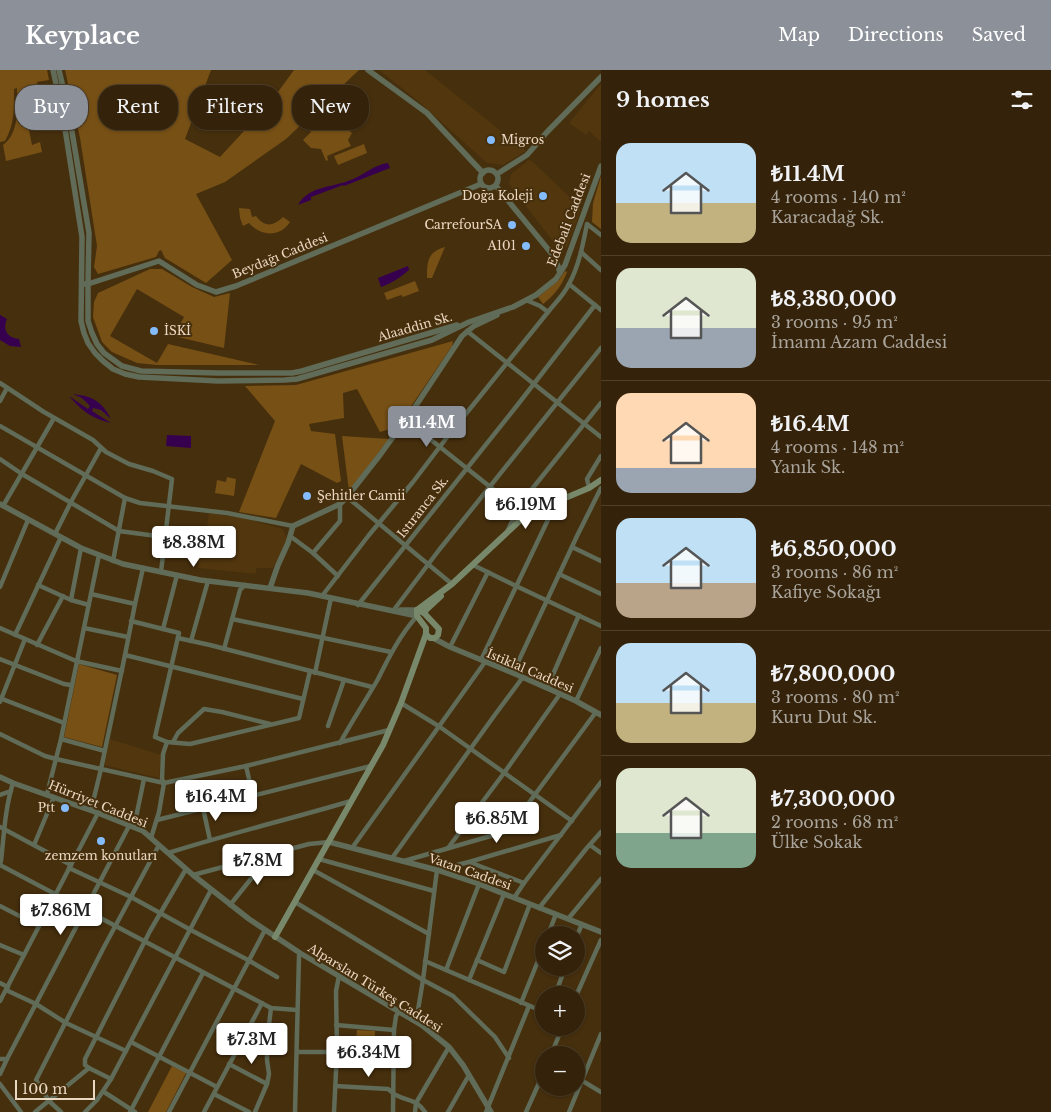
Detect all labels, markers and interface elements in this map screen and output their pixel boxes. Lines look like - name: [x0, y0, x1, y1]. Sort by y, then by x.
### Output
- text: Keyplace: [25, 21, 140, 50]
- text: Map: [778, 24, 820, 46]
- text: Directions: [848, 24, 944, 46]
- text: Saved: [972, 24, 1026, 46]
- chip: Buy: [15, 85, 88, 130]
- chip: Rent: [98, 85, 178, 130]
- chip: Filters: [188, 85, 282, 130]
- chip: New: [292, 85, 369, 130]
- icon: filters: [1008, 86, 1036, 114]
- text: 9 homes: [616, 87, 710, 113]
- place label: Migros: [501, 132, 544, 147]
- marker: Migros: [485, 134, 497, 146]
- text: ₺11.4M: [771, 161, 845, 187]
- icon: home: [656, 163, 716, 223]
- street label: Edebali Caddesi: [544, 171, 593, 268]
- text: 4 rooms · 140 m²: [771, 187, 906, 207]
- place label: Doğa Koleji: [462, 188, 533, 203]
- marker: Doğa Koleji: [537, 190, 549, 202]
- text: Karacadağ Sk.: [771, 207, 884, 227]
- place label: CarrefourSA: [424, 217, 503, 232]
- marker: CarrefourSA: [506, 219, 518, 231]
- street label: Beydağı Caddesi: [230, 230, 330, 282]
- place label: A101: [486, 238, 516, 253]
- marker: A101: [520, 240, 532, 252]
- text: ₺8,380,000: [771, 286, 897, 312]
- icon: home: [656, 288, 716, 348]
- street label: Alaaddin Sk.: [375, 309, 454, 345]
- text: 3 rooms · 95 m²: [771, 312, 898, 332]
- place label: İSKİ: [164, 322, 191, 338]
- marker: İSKİ: [148, 325, 160, 337]
- text: İmamı Azam Caddesi: [771, 332, 947, 352]
- pin: ₺11.4M: [386, 406, 468, 448]
- text: ₺16.4M: [771, 411, 850, 437]
- text: ₺11.4M: [399, 412, 455, 432]
- icon: home: [656, 413, 716, 473]
- text: 4 rooms · 148 m²: [771, 437, 904, 457]
- text: Yanık Sk.: [771, 457, 845, 477]
- street label: Istıranca Sk.: [394, 473, 451, 541]
- place label: Şehitler Camii: [317, 488, 405, 503]
- pin: ₺6.19M: [485, 488, 567, 530]
- marker: Şehitler Camii: [301, 490, 313, 502]
- text: ₺6.19M: [496, 494, 556, 514]
- pin: ₺8.38M: [153, 526, 235, 568]
- text: ₺8.38M: [163, 532, 225, 552]
- text: ₺6,850,000: [771, 536, 897, 562]
- icon: home: [656, 538, 716, 598]
- text: 3 rooms · 86 m²: [771, 562, 898, 582]
- text: Kafiye Sokağı: [771, 582, 881, 602]
- street label: İstiklal Caddesi: [484, 645, 576, 696]
- text: ₺7,800,000: [771, 661, 895, 687]
- icon: home: [656, 663, 716, 723]
- text: 3 rooms · 80 m²: [771, 687, 899, 707]
- text: Kuru Dut Sk.: [771, 707, 877, 727]
- street label: Hürriyet Caddesi: [46, 777, 150, 830]
- pin: ₺16.4M: [175, 780, 257, 822]
- text: ₺16.4M: [186, 786, 246, 806]
- text: ₺7,300,000: [771, 786, 895, 812]
- icon: home: [656, 788, 716, 848]
- place label: Ptt: [38, 800, 55, 815]
- marker: Ptt: [59, 802, 71, 814]
- pin: ₺6.85M: [456, 802, 538, 844]
- text: ₺6.85M: [466, 808, 528, 828]
- text: 2 rooms · 68 m²: [771, 812, 898, 832]
- text: Ülke Sokak: [771, 832, 862, 852]
- marker: zemzem konutları: [95, 835, 107, 847]
- pin: ₺7.8M: [223, 844, 293, 886]
- place label: zemzem konutları: [45, 848, 157, 863]
- text: ₺7.8M: [233, 850, 283, 870]
- street label: Vatan Caddesi: [426, 850, 514, 893]
- pin: ₺7.86M: [20, 894, 102, 936]
- text: ₺7.86M: [31, 900, 91, 920]
- map controls: [535, 926, 585, 1096]
- button: layers: [535, 926, 585, 976]
- street label: Alparslan Türkeş Caddesi: [305, 940, 445, 1035]
- button: +: [535, 986, 585, 1036]
- pin: ₺7.3M: [217, 1022, 287, 1065]
- text: ₺7.3M: [227, 1029, 277, 1049]
- pin: ₺6.34M: [328, 1036, 410, 1078]
- text: ₺6.34M: [337, 1042, 401, 1062]
- button: −: [535, 1046, 585, 1096]
- scale bar: [15, 1077, 95, 1100]
- text: 100 m: [22, 1080, 67, 1098]

